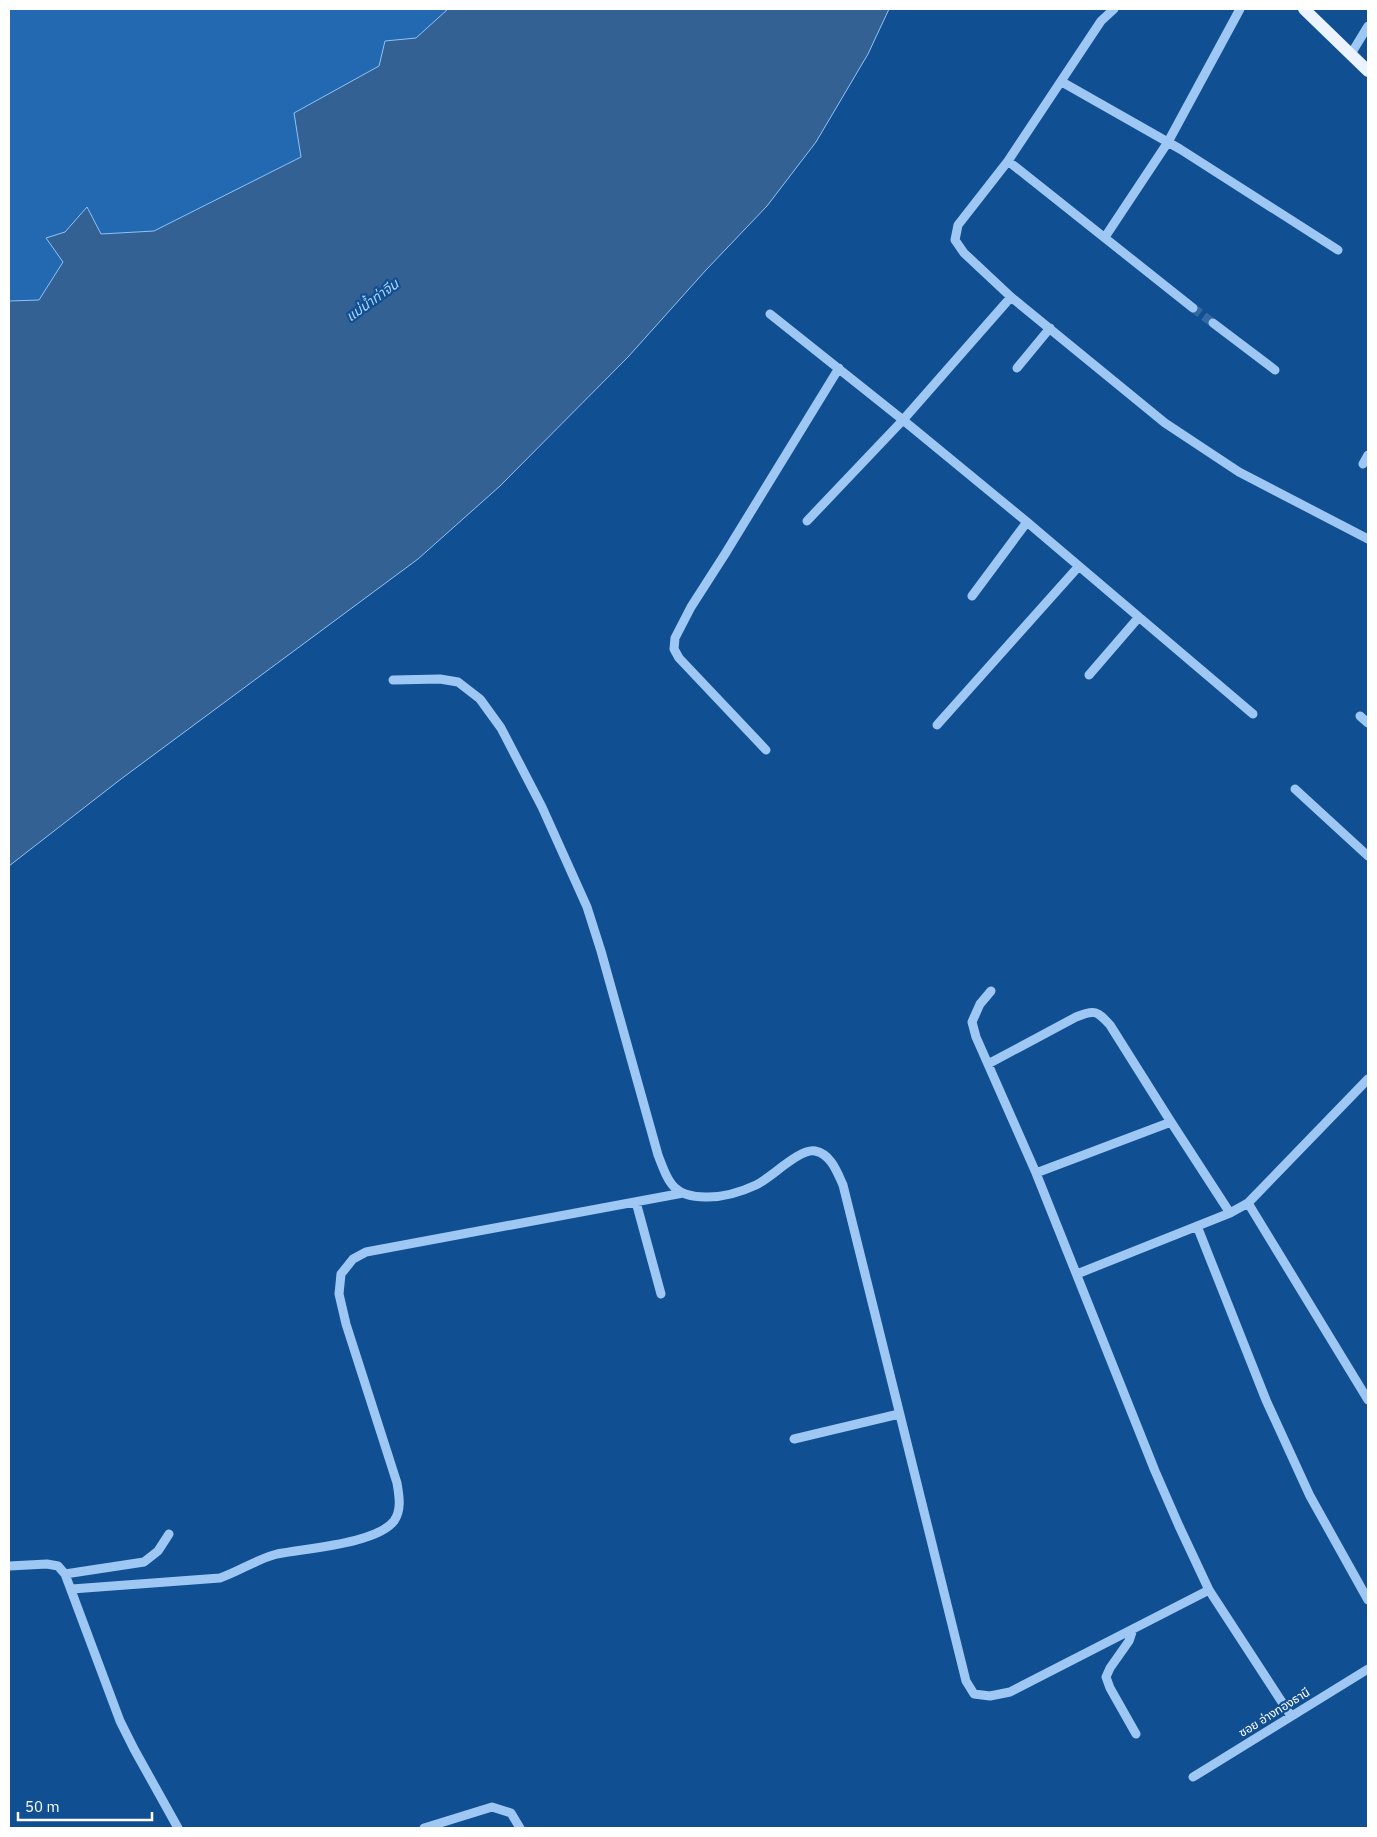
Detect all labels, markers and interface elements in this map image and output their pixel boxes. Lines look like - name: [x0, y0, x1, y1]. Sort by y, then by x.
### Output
- water label: แม่น้ำท่าจีน: [341, 273, 403, 325]
- street label: ซอย อ่างทองธานี: [1236, 1684, 1312, 1740]
- scale bar: [18, 1790, 151, 1822]
- text: 50 m: [25, 1797, 60, 1816]

